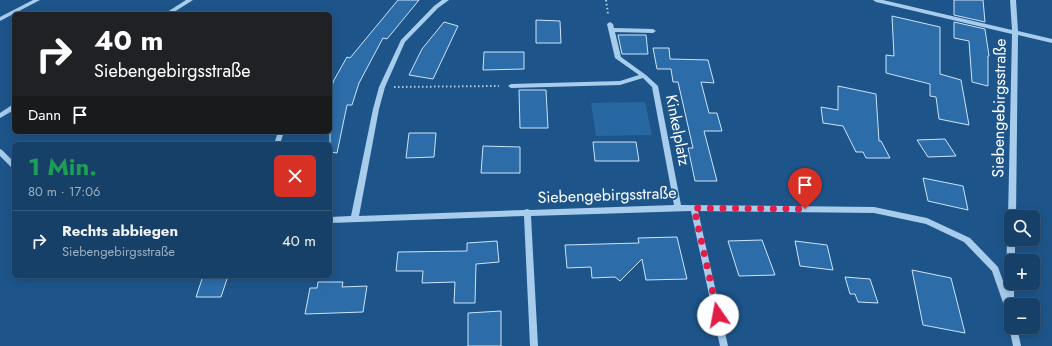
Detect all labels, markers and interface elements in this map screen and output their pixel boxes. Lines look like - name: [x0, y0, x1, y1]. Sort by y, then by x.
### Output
- text: 40 m: [94, 20, 163, 61]
- icon: right: [28, 28, 80, 80]
- street label: Siebengebirgsstraße: [986, 38, 1012, 178]
- text: Siebengebirgsstraße: [94, 58, 251, 84]
- street label: Kinkelplatz: [660, 92, 696, 168]
- text: Dann: [28, 104, 61, 126]
- icon: arrive: [69, 104, 91, 126]
- text: 1 Min.: [28, 149, 97, 184]
- button: close: [274, 155, 316, 197]
- pin: [788, 168, 822, 209]
- icon: arrive: [794, 174, 816, 196]
- street label: Siebengebirgsstraße: [537, 181, 677, 209]
- text: 80 m · 17:06: [28, 182, 101, 201]
- map controls: [1004, 210, 1040, 334]
- button: search: [1004, 210, 1040, 246]
- text: Rechts abbiegen: [62, 220, 178, 242]
- icon: right: [28, 230, 50, 252]
- text: 40 m: [282, 230, 316, 252]
- text: Siebengebirgsstraße: [62, 242, 175, 261]
- button: +: [1004, 254, 1040, 290]
- position arrow: [697, 294, 739, 336]
- button: −: [1004, 298, 1040, 334]

